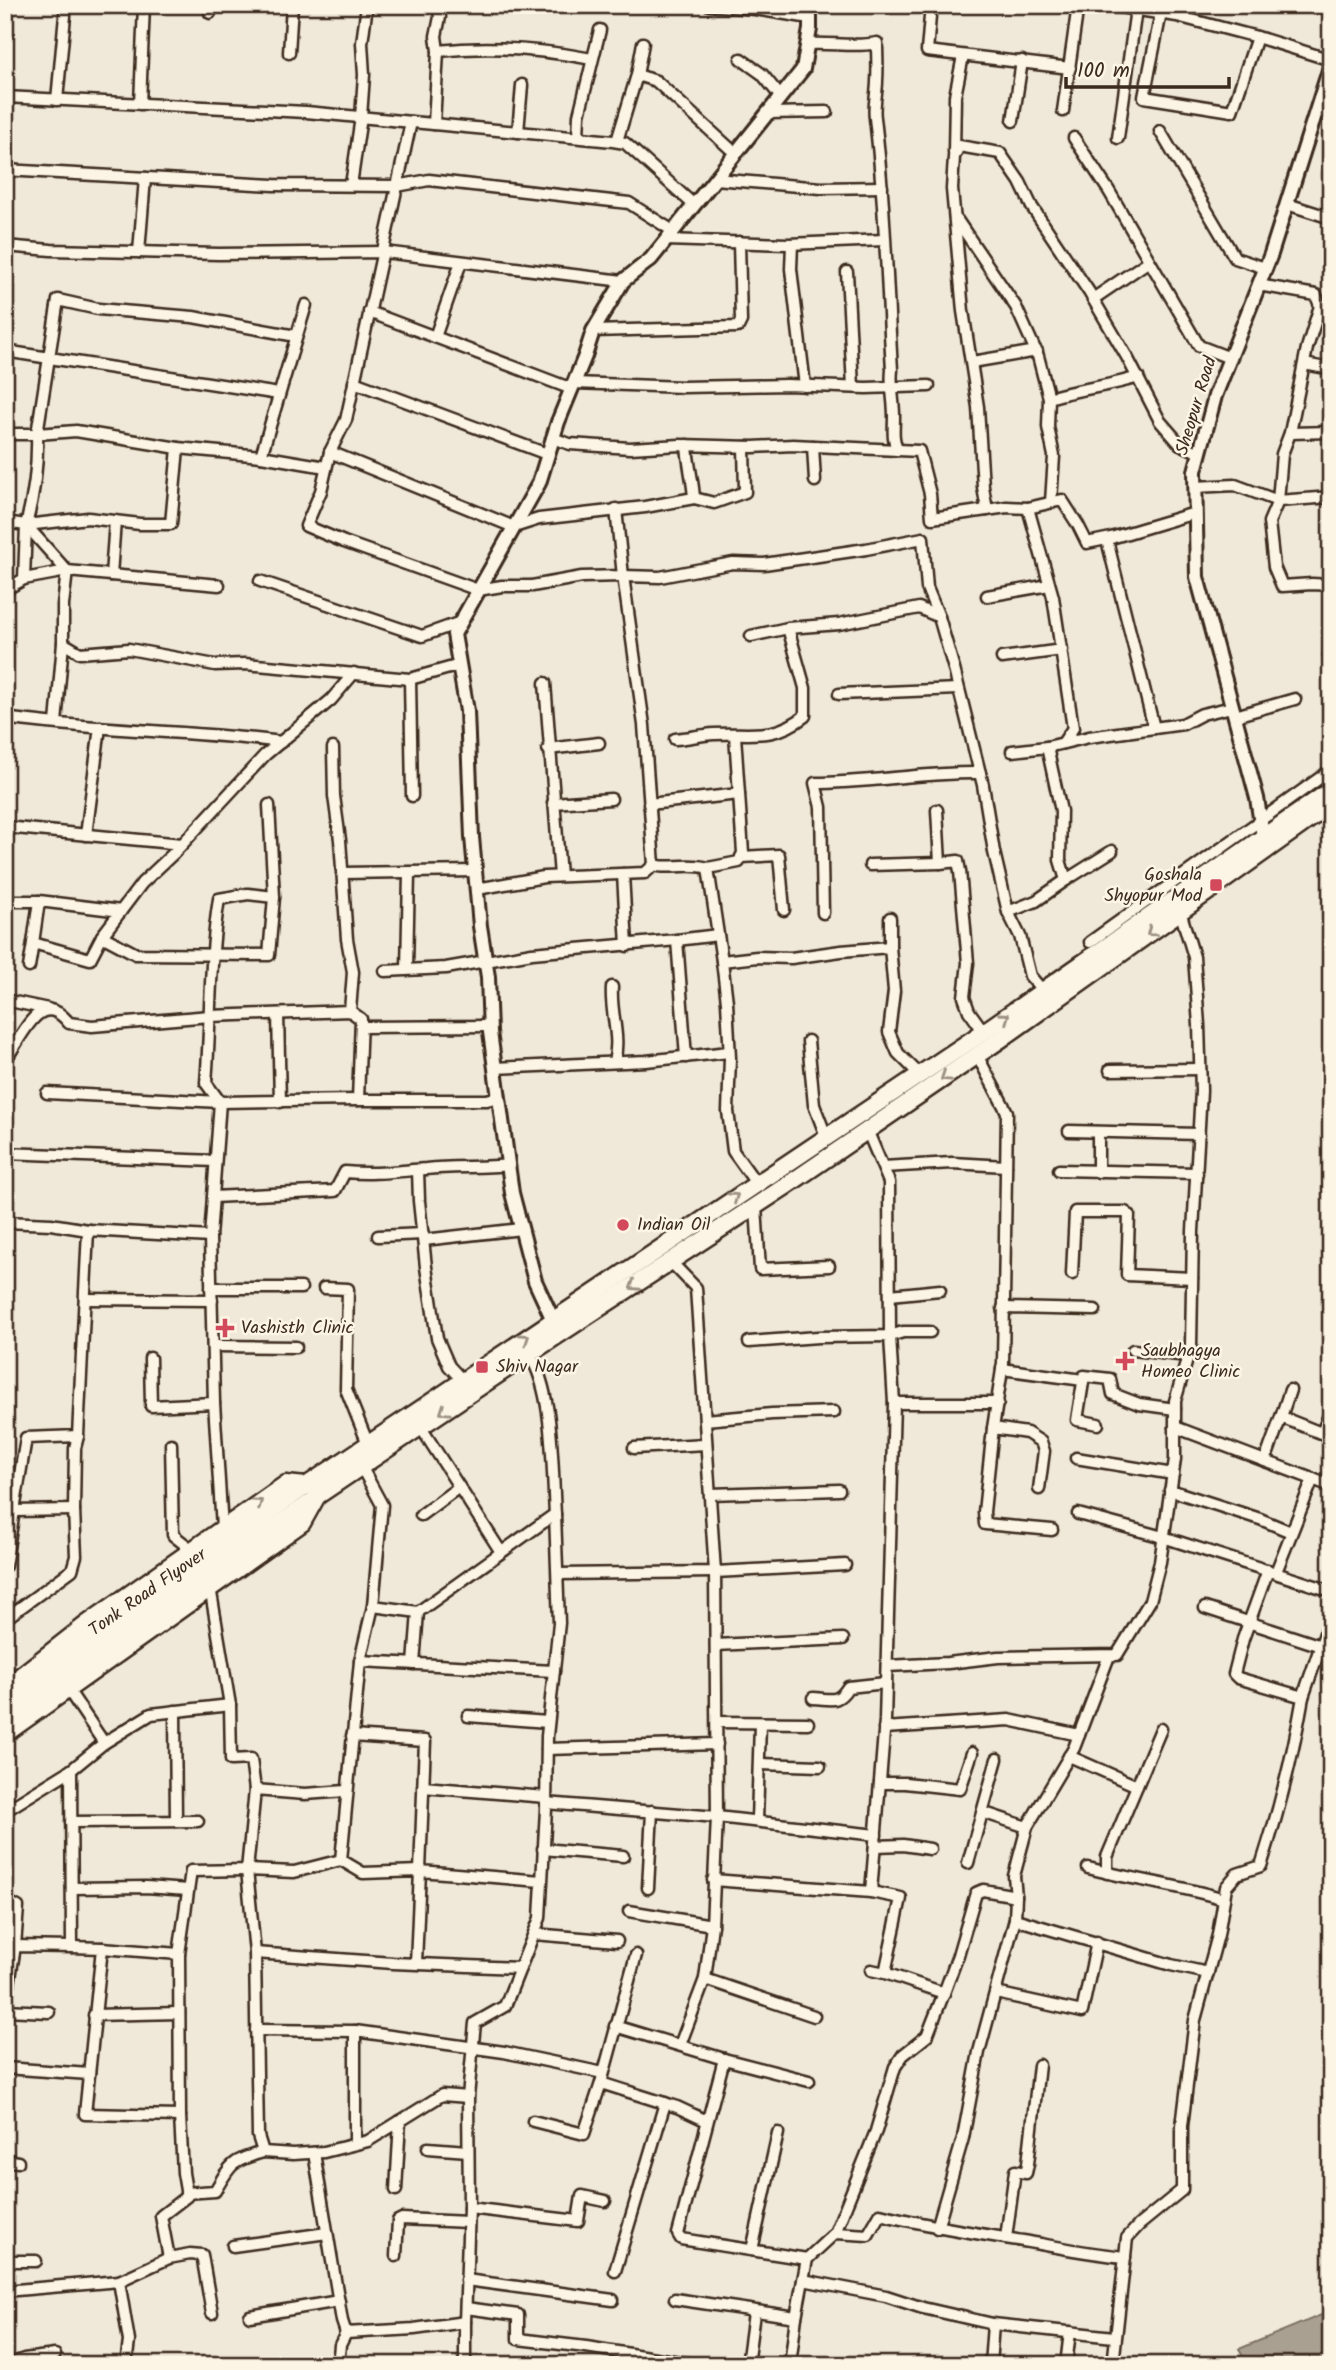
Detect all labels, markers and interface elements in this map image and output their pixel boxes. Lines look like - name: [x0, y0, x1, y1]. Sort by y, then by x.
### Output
- scale bar: [1066, 46, 1229, 90]
- text: 100 m: [1077, 55, 1130, 88]
- street label: Sheopur Road: [1168, 352, 1226, 459]
- place label: Goshala Shyopur Mod: [1104, 861, 1203, 911]
- marker: Goshala Shyopur Mod: [1208, 877, 1224, 893]
- one-way arrow: [1146, 924, 1159, 936]
- one-way arrow: [998, 1012, 1011, 1025]
- one-way arrow: [940, 1069, 953, 1081]
- one-way arrow: [727, 1193, 740, 1206]
- place label: Indian Oil: [637, 1211, 711, 1240]
- marker: Indian Oil: [615, 1217, 631, 1233]
- one-way arrow: [629, 1278, 642, 1290]
- place label: Vashisth Clinic: [241, 1314, 353, 1343]
- marker: Vashisth Clinic: [215, 1318, 235, 1338]
- one-way arrow: [518, 1333, 531, 1346]
- place label: Saubhagya Homeo Clinic: [1141, 1337, 1240, 1387]
- marker: Saubhagya Homeo Clinic: [1115, 1351, 1135, 1371]
- place label: Shiv Nagar: [496, 1353, 579, 1382]
- marker: Shiv Nagar: [474, 1359, 490, 1375]
- one-way arrow: [439, 1403, 452, 1415]
- one-way arrow: [250, 1499, 263, 1511]
- street label: Tonk Road Flyover: [83, 1541, 214, 1645]

